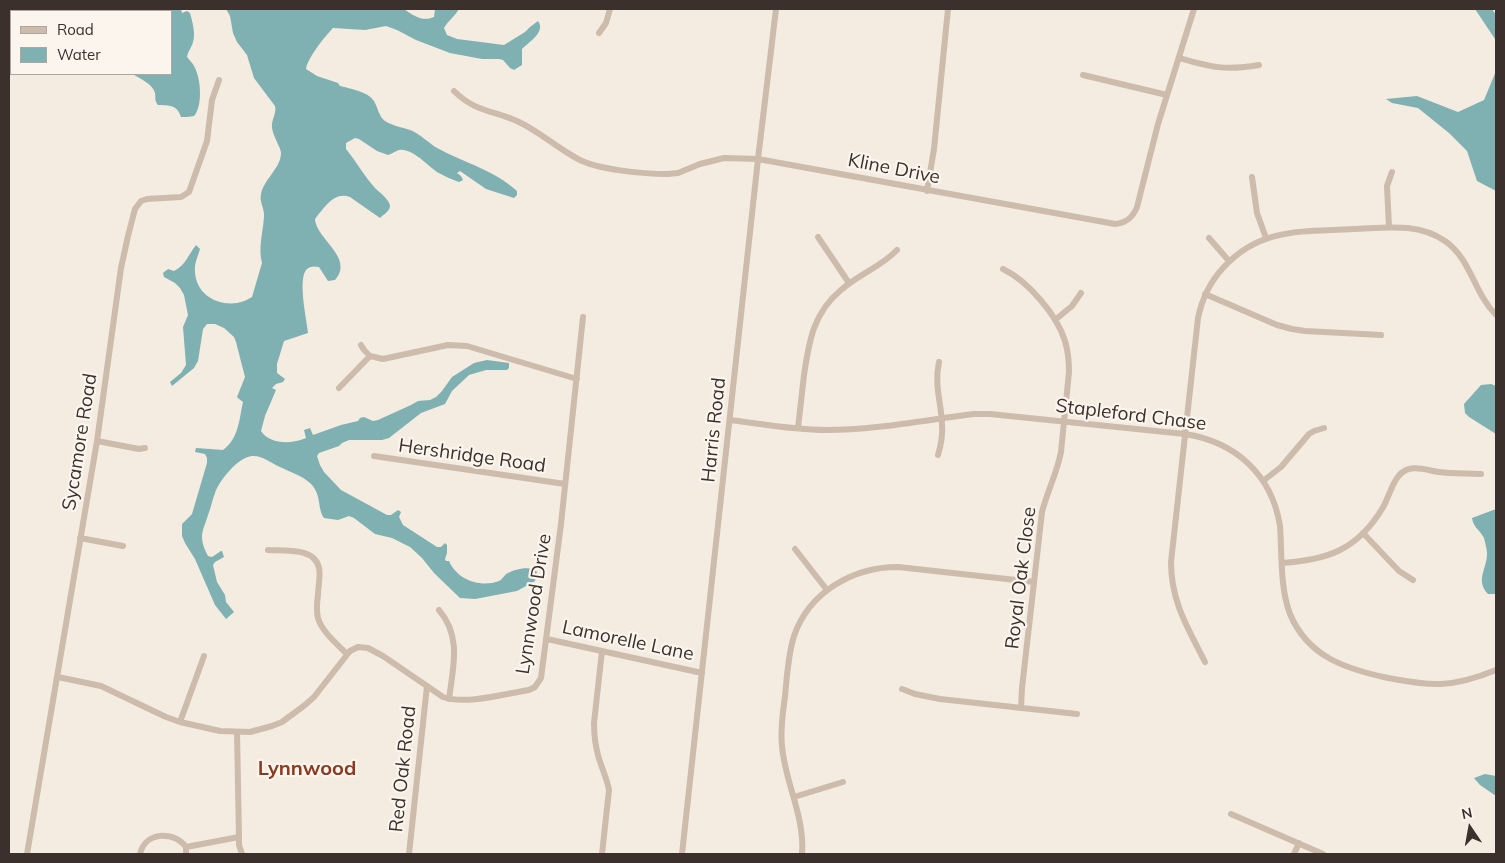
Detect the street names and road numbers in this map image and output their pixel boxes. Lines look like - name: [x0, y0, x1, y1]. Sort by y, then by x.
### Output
- street label: Kline Drive: [846, 149, 942, 189]
- street label: Sycamore Road: [58, 372, 102, 512]
- street label: Harris Road: [697, 376, 731, 484]
- street label: Stapleford Chase: [1054, 394, 1208, 436]
- street label: Hershridge Road: [397, 434, 547, 478]
- street label: Royal Oak Close: [1001, 505, 1041, 651]
- street label: Lynnwood Drive: [512, 532, 556, 676]
- street label: Lamorelle Lane: [560, 616, 696, 666]
- street label: Red Oak Road: [385, 705, 421, 833]

